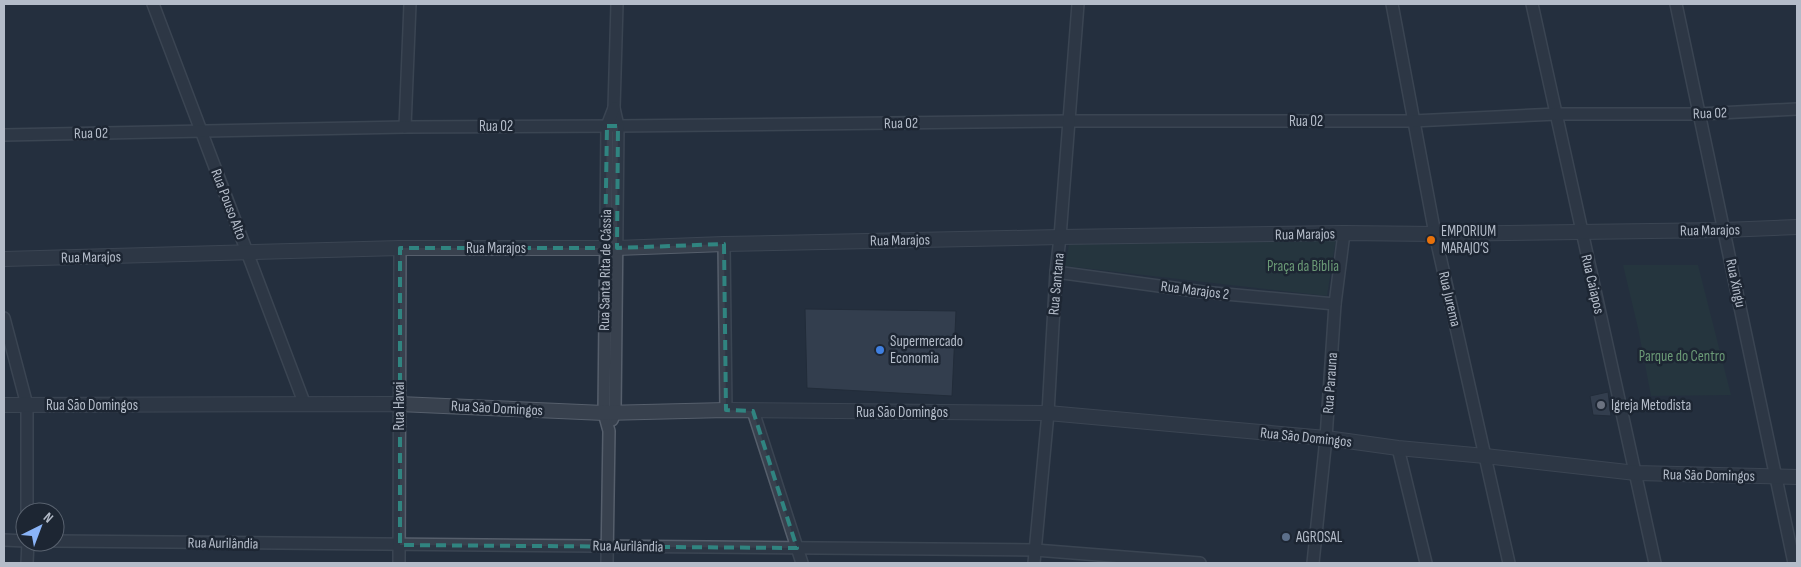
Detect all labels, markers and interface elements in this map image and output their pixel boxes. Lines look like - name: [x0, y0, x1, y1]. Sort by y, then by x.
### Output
- street label: Rua 02: [1693, 103, 1727, 124]
- street label: Rua 02: [1289, 112, 1323, 131]
- street label: Rua 02: [884, 114, 918, 133]
- street label: Rua 02: [479, 117, 513, 136]
- street label: Rua 02: [74, 124, 108, 143]
- street label: Rua Pouso Alto: [206, 166, 251, 242]
- street label: Rua Santa Rita de Cássia: [595, 209, 616, 331]
- street label: Rua Marajos: [1680, 220, 1740, 241]
- place label: EMPORIUM MARAJO’S: [1441, 222, 1496, 258]
- street label: Rua Marajos: [1275, 224, 1335, 245]
- street label: Rua Marajos: [870, 230, 930, 251]
- marker: EMPORIUM MARAJO’S: [1425, 234, 1437, 246]
- street label: Rua Marajos: [466, 239, 526, 258]
- street label: Rua Marajos: [61, 247, 121, 268]
- street label: Rua Santana: [1044, 252, 1069, 316]
- street label: Rua Caiapos: [1576, 252, 1609, 316]
- park label: Praça da Bíblia: [1267, 257, 1339, 276]
- street label: Rua Xingu: [1721, 257, 1750, 309]
- street label: Rua Jurema: [1434, 270, 1465, 329]
- street label: Rua Marajos 2: [1160, 277, 1230, 304]
- place label: Supermercado Economia: [890, 332, 963, 368]
- marker: Supermercado Economia: [874, 344, 886, 356]
- park label: Parque do Centro: [1639, 347, 1725, 366]
- street label: Rua Parauna: [1319, 351, 1342, 414]
- street label: Rua Havai: [390, 381, 409, 430]
- street label: Rua São Domingos: [46, 396, 138, 415]
- place label: Igreja Metodista: [1611, 396, 1691, 415]
- street label: Rua São Domingos: [450, 397, 543, 420]
- marker: Igreja Metodista: [1595, 399, 1607, 411]
- street label: Rua São Domingos: [856, 403, 948, 422]
- street label: Rua São Domingos: [1259, 423, 1353, 452]
- street label: Rua São Domingos: [1663, 465, 1755, 486]
- north arrow: [15, 502, 65, 552]
- text: N: [40, 509, 57, 527]
- place label: AGROSAL: [1295, 528, 1343, 547]
- marker: AGROSAL: [1280, 531, 1292, 543]
- street label: Rua Aurilândia: [187, 533, 259, 554]
- street label: Rua Aurilândia: [592, 536, 664, 557]

